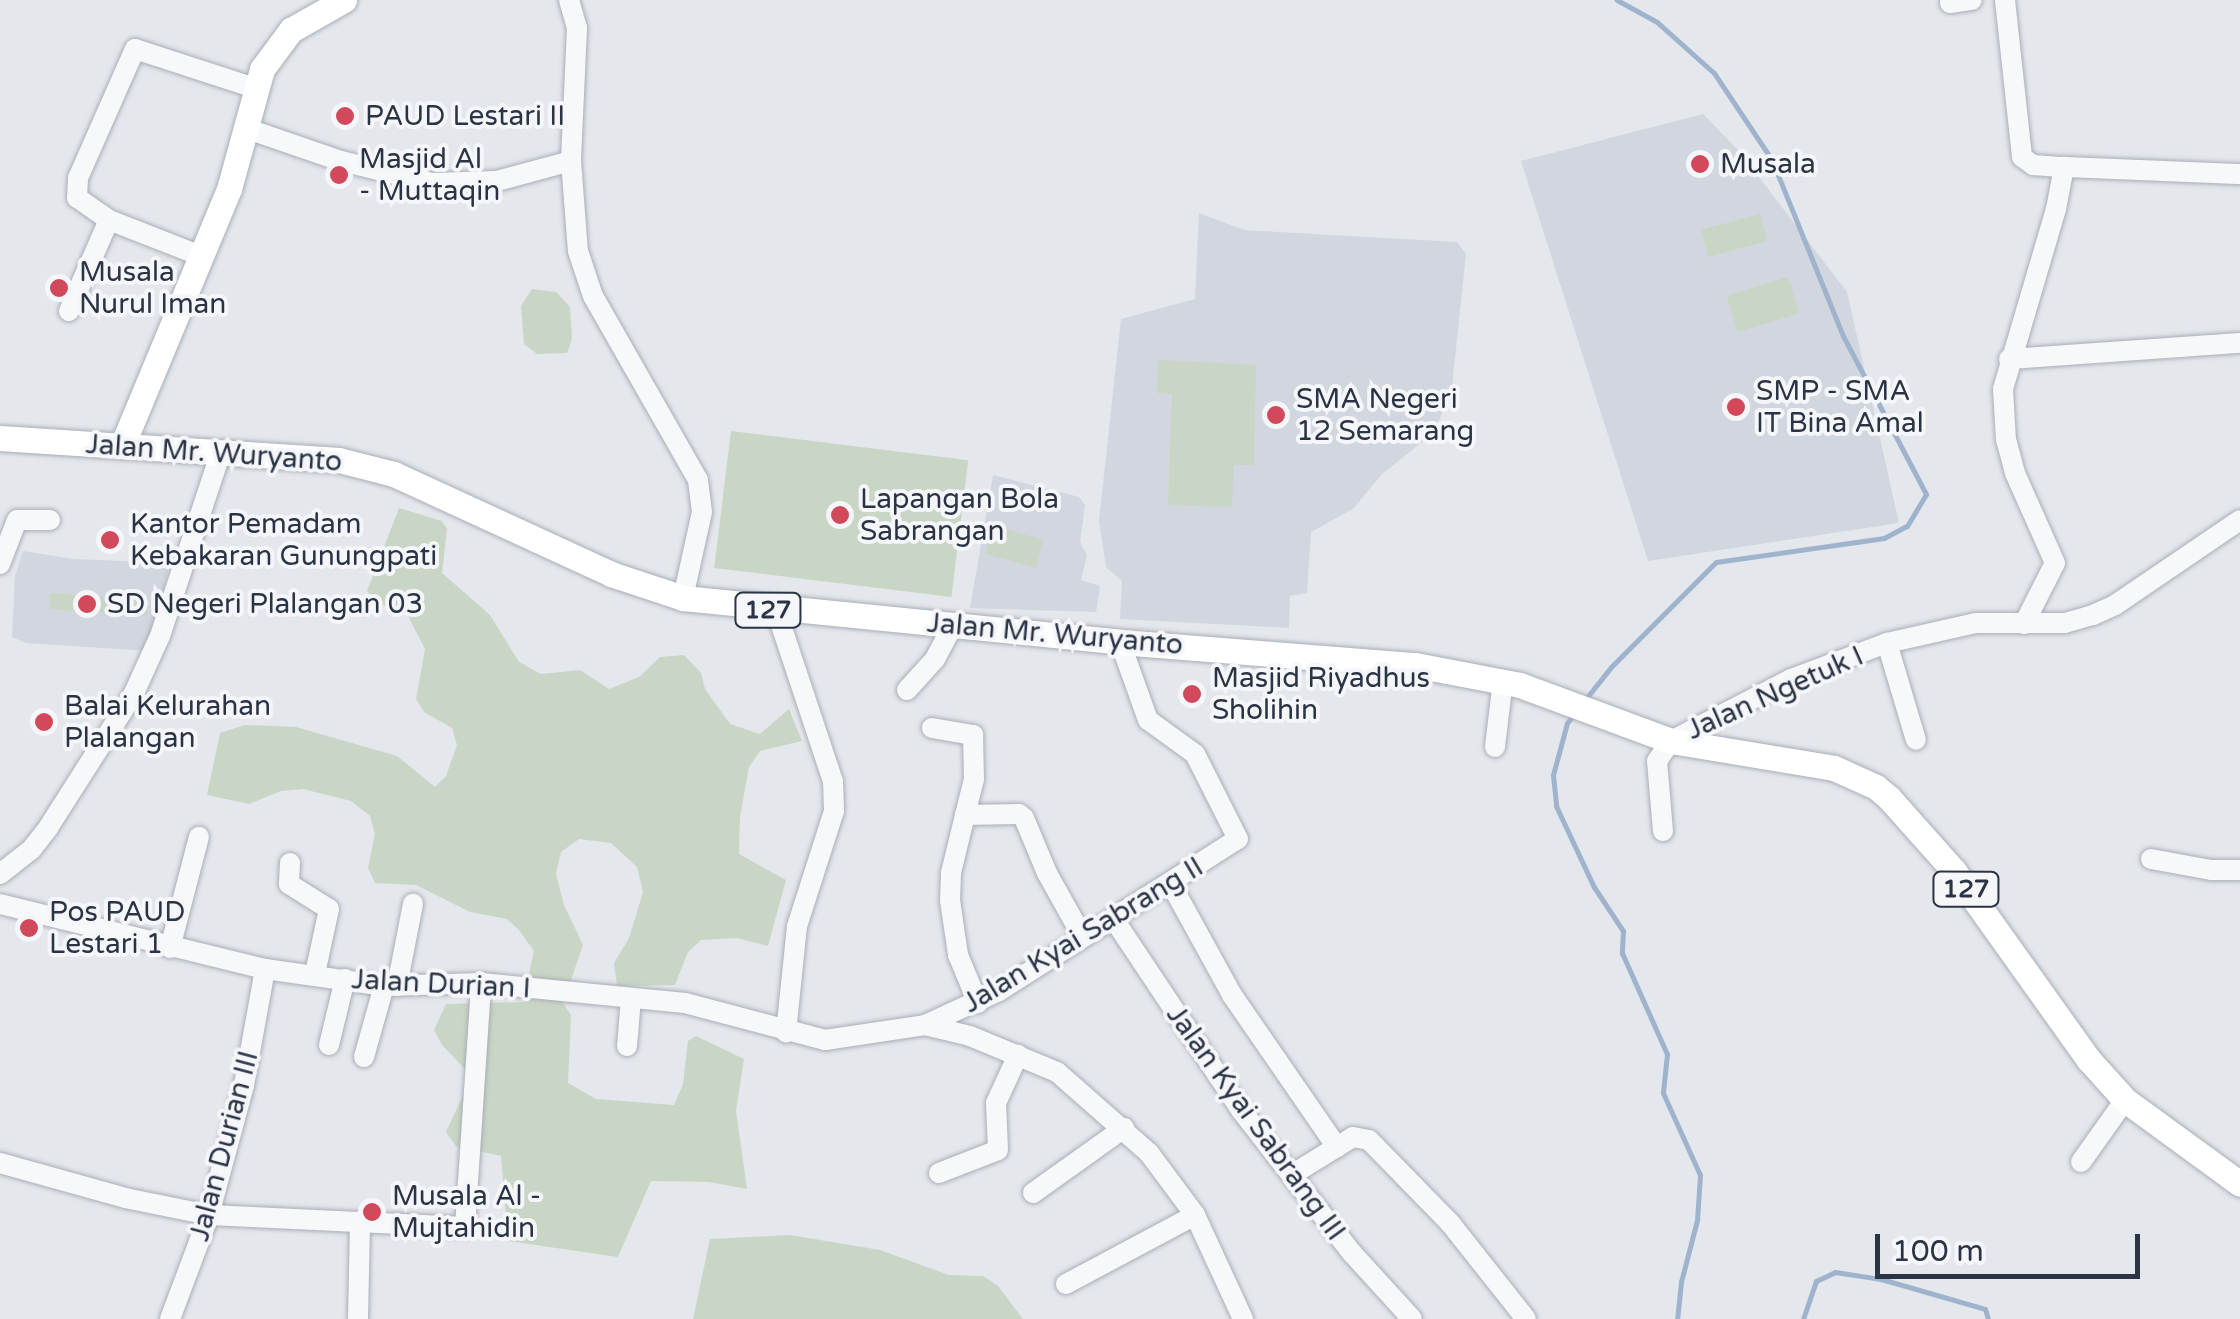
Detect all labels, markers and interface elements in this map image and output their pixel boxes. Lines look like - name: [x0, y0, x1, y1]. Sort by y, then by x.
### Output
- place label: PAUD Lestari II: [365, 99, 565, 133]
- marker: PAUD Lestari II: [334, 105, 356, 127]
- place label: Masjid Al - Muttaqin: [359, 142, 500, 208]
- place label: Musala: [1720, 147, 1816, 181]
- marker: Musala: [1689, 153, 1711, 175]
- marker: Masjid Al - Muttaqin: [328, 164, 350, 186]
- place label: Musala Nurul Iman: [79, 255, 226, 321]
- marker: Musala Nurul Iman: [48, 277, 70, 299]
- place label: SMP - SMA IT Bina Amal: [1756, 374, 1924, 440]
- place label: SMA Negeri 12 Semarang: [1296, 382, 1474, 448]
- marker: SMP - SMA IT Bina Amal: [1725, 396, 1747, 418]
- marker: SMA Negeri 12 Semarang: [1265, 404, 1287, 426]
- street label: Jalan Mr. Wuryanto: [85, 427, 343, 479]
- place label: Lapangan Bola Sabrangan: [860, 482, 1059, 548]
- marker: Lapangan Bola Sabrangan: [829, 504, 851, 526]
- place label: Kantor Pemadam Kebakaran Gunungpati: [130, 507, 437, 573]
- marker: Kantor Pemadam Kebakaran Gunungpati: [99, 529, 121, 551]
- place label: SD Negeri Plalangan 03: [107, 587, 423, 621]
- road number: 127: [733, 590, 803, 630]
- marker: SD Negeri Plalangan 03: [76, 593, 98, 615]
- street label: Jalan Mr. Wuryanto: [926, 606, 1184, 662]
- street label: Jalan Ngetuk I: [1682, 639, 1868, 747]
- place label: Masjid Riyadhus Sholihin: [1212, 661, 1430, 727]
- marker: Masjid Riyadhus Sholihin: [1181, 683, 1203, 705]
- place label: Balai Kelurahan Plalangan: [64, 689, 271, 755]
- marker: Balai Kelurahan Plalangan: [33, 711, 55, 733]
- street label: Jalan Kyai Sabrang II: [957, 850, 1209, 1020]
- road number: 127: [1931, 869, 2001, 909]
- place label: Pos PAUD Lestari 1: [49, 895, 185, 961]
- marker: Pos PAUD Lestari 1: [18, 917, 40, 939]
- street label: Jalan Durian I: [351, 963, 531, 1005]
- street label: Jalan Kyai Sabrang III: [1159, 999, 1353, 1247]
- street label: Jalan Durian III: [182, 1047, 266, 1245]
- place label: Musala Al - Mujtahidin: [392, 1179, 541, 1245]
- marker: Musala Al - Mujtahidin: [361, 1201, 383, 1223]
- scale bar: [1880, 1214, 2145, 1276]
- text: 100 m: [1892, 1233, 1984, 1270]

